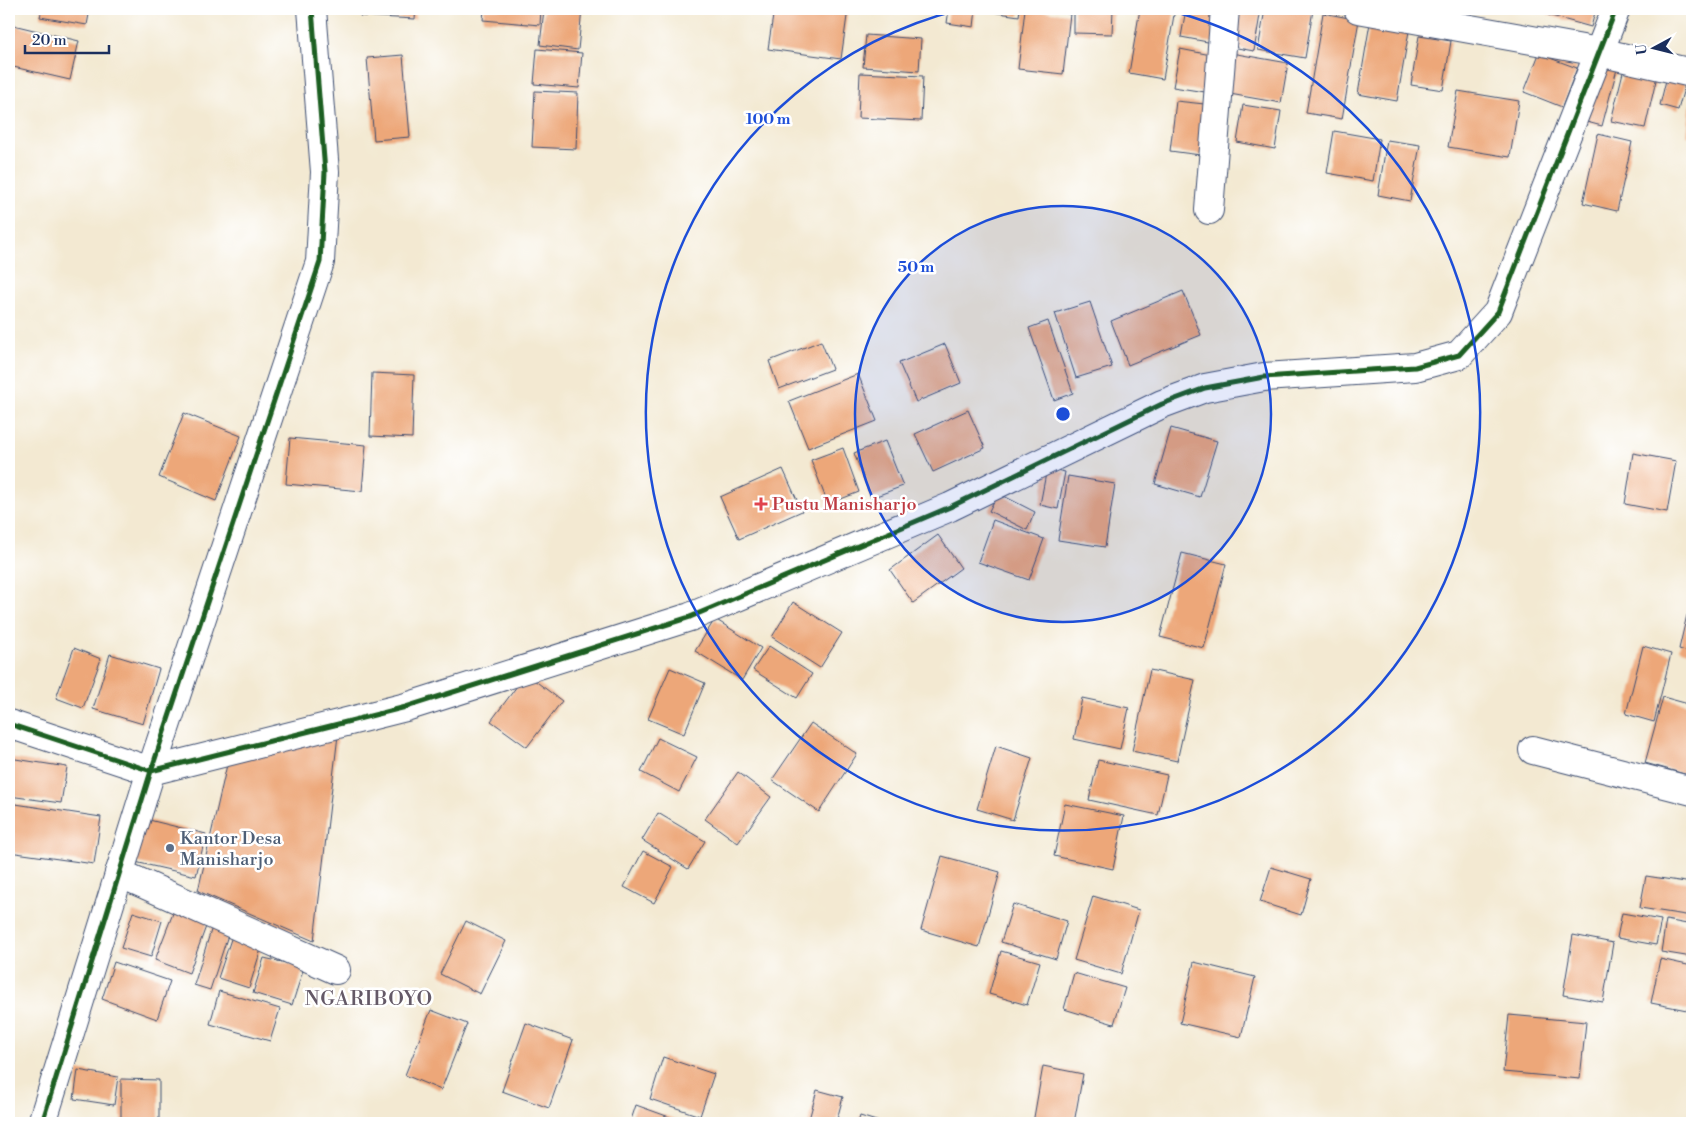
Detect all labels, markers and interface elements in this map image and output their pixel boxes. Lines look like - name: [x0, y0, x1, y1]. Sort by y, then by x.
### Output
- scale bar: [25, 22, 109, 54]
- north arrow: [1628, 22, 1678, 72]
- text: 20 m: [32, 31, 67, 50]
- text: U: [1632, 43, 1652, 56]
- text: 100 m: [746, 110, 791, 129]
- text: 50 m: [898, 258, 934, 277]
- centre of rings: [1054, 405, 1072, 423]
- place label: Pustu Manisharjo: [772, 493, 917, 516]
- marker: Pustu Manisharjo: [754, 497, 768, 511]
- place label: Kantor Desa Manisharjo: [180, 827, 282, 871]
- marker: Kantor Desa Manisharjo: [164, 842, 176, 854]
- district label: NGARIBOYO: [305, 987, 433, 1012]

